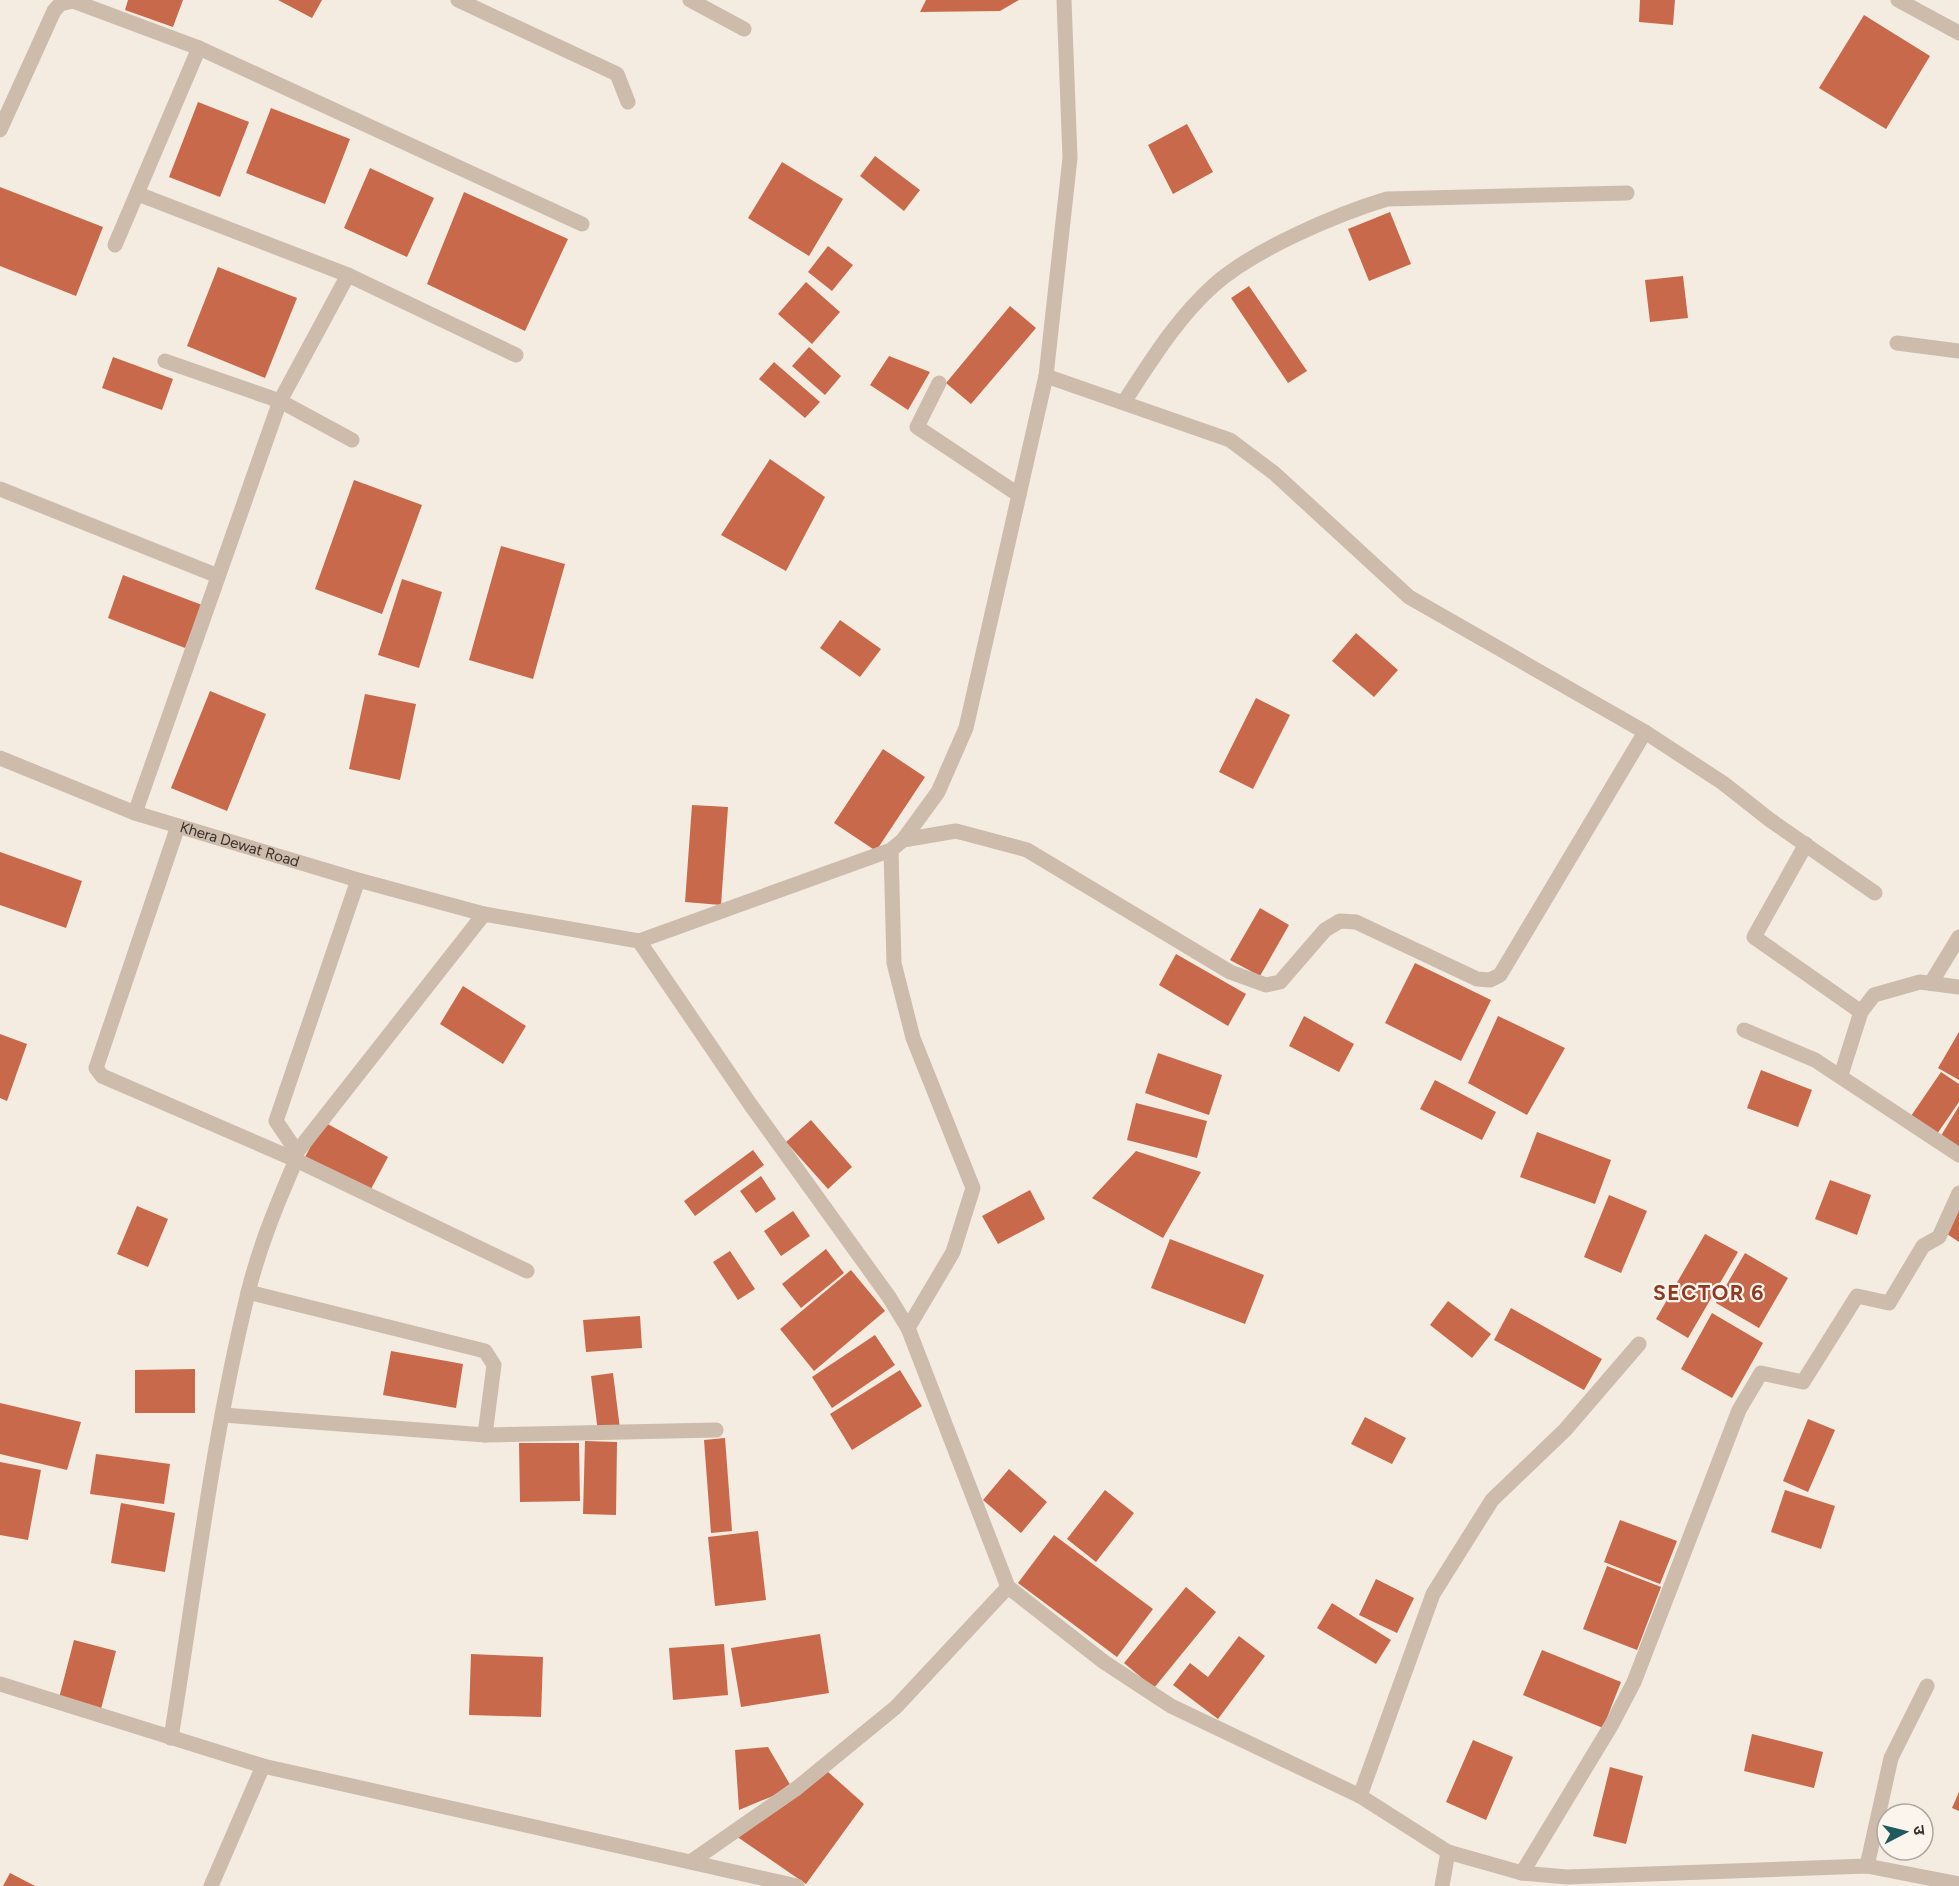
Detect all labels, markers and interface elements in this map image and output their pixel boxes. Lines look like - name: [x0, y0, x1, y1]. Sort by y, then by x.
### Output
- street label: Khera Dewat Road: [178, 818, 301, 871]
- district label: SECTOR 6: [1653, 1280, 1765, 1305]
- north arrow: [1875, 1802, 1935, 1862]
- text: उ: [1909, 1824, 1929, 1837]

